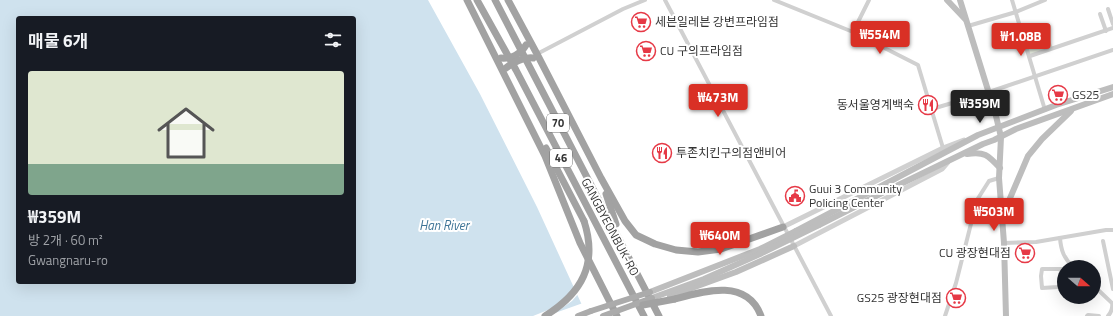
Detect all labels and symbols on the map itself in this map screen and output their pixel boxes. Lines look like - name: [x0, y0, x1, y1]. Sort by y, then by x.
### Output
- supermarket icon: 세븐일레븐 강변프라임점: [630, 11, 652, 33]
- place label: 세븐일레븐 강변프라임점: [655, 12, 779, 31]
- pin: ₩554M: [852, 21, 908, 55]
- pin: ₩1.08B: [988, 23, 1054, 57]
- supermarket icon: CU 구의프라임점: [635, 40, 657, 62]
- place label: CU 구의프라임점: [660, 41, 743, 60]
- pin: ₩473M: [690, 84, 746, 118]
- supermarket icon: GS25: [1047, 84, 1069, 106]
- place label: GS25: [1072, 85, 1100, 104]
- pin: ₩359M: [952, 90, 1008, 124]
- restaurant icon: 동서울영계백숙: [917, 94, 939, 116]
- place label: 동서울영계백숙: [837, 95, 914, 114]
- road number: 70: [547, 114, 569, 132]
- restaurant icon: 투존치킨구의점앤비어: [651, 142, 673, 164]
- place label: 투존치킨구의점앤비어: [676, 143, 786, 162]
- road number: 46: [550, 149, 572, 167]
- street label: GANGBYEONBUK-RO: [577, 175, 644, 279]
- place label: Guui 3 Community Policing Center: [809, 179, 902, 212]
- public building icon: Guui 3 Community Policing Center: [784, 185, 806, 207]
- pin: ₩503M: [966, 198, 1022, 232]
- water label: Han River: [419, 215, 471, 235]
- pin: ₩640M: [692, 222, 748, 256]
- supermarket icon: CU 광장현대점: [1014, 242, 1036, 264]
- place label: CU 광장현대점: [939, 243, 1011, 262]
- north arrow: [1057, 260, 1101, 304]
- supermarket icon: GS25 광장현대점: [945, 287, 967, 309]
- place label: GS25 광장현대점: [857, 288, 942, 307]

